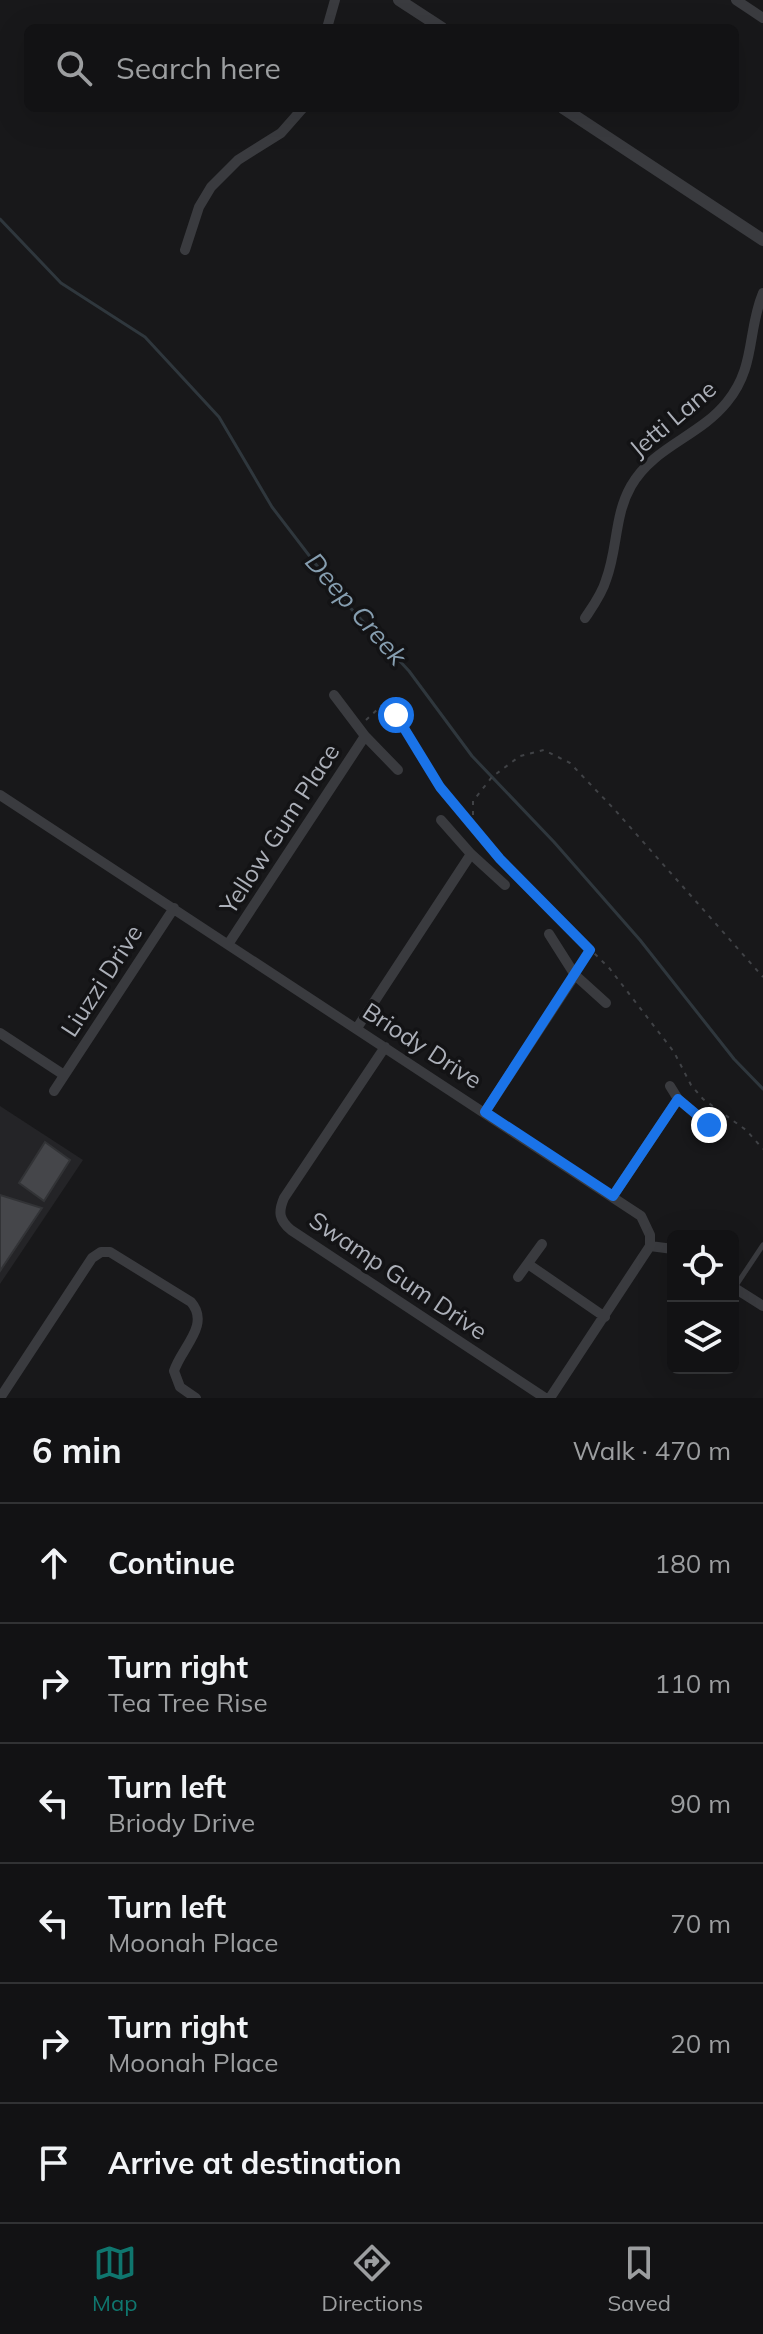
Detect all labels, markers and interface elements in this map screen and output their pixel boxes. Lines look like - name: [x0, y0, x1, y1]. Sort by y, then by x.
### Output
- search box: [24, 24, 739, 112]
- icon: search: [52, 46, 96, 90]
- text: Search here: [116, 49, 281, 87]
- street label: Jetti Lane: [623, 373, 722, 463]
- water label: Deep Creek: [298, 545, 415, 672]
- route start: [378, 697, 414, 733]
- street label: Yellow Gum Place: [212, 738, 345, 920]
- street label: Liuzzi Drive: [54, 919, 148, 1042]
- street label: Briody Drive: [357, 996, 488, 1095]
- route end: [691, 1107, 727, 1143]
- street label: Swamp Gum Drive: [304, 1205, 493, 1346]
- map controls: [667, 1230, 739, 1374]
- button: locate: [667, 1230, 739, 1302]
- button: layers: [667, 1302, 739, 1374]
- text: 6 min: [32, 1429, 122, 1472]
- text: Walk · 470 m: [572, 1434, 731, 1467]
- icon: ahead: [32, 1541, 76, 1585]
- text: Continue: [108, 1544, 235, 1582]
- text: 180 m: [655, 1547, 731, 1580]
- text: Turn right: [108, 1648, 248, 1686]
- icon: right: [32, 1661, 76, 1705]
- text: 110 m: [655, 1667, 731, 1700]
- text: Tea Tree Rise: [108, 1686, 268, 1719]
- text: Turn left: [108, 1768, 226, 1806]
- icon: left: [32, 1781, 76, 1825]
- text: 90 m: [670, 1787, 731, 1820]
- text: Briody Drive: [108, 1806, 255, 1839]
- text: Turn left: [108, 1888, 226, 1926]
- icon: left: [32, 1901, 76, 1945]
- text: 70 m: [670, 1907, 731, 1940]
- text: Moonah Place: [108, 1926, 278, 1959]
- text: Turn right: [108, 2008, 248, 2046]
- icon: right: [32, 2021, 76, 2065]
- text: 20 m: [670, 2027, 731, 2060]
- text: Moonah Place: [108, 2046, 278, 2079]
- icon: arrive: [32, 2141, 76, 2185]
- text: Arrive at destination: [108, 2144, 402, 2182]
- tab: Map: [92, 2241, 137, 2317]
- tab: Directions: [322, 2241, 423, 2317]
- tab: Saved: [607, 2241, 671, 2317]

